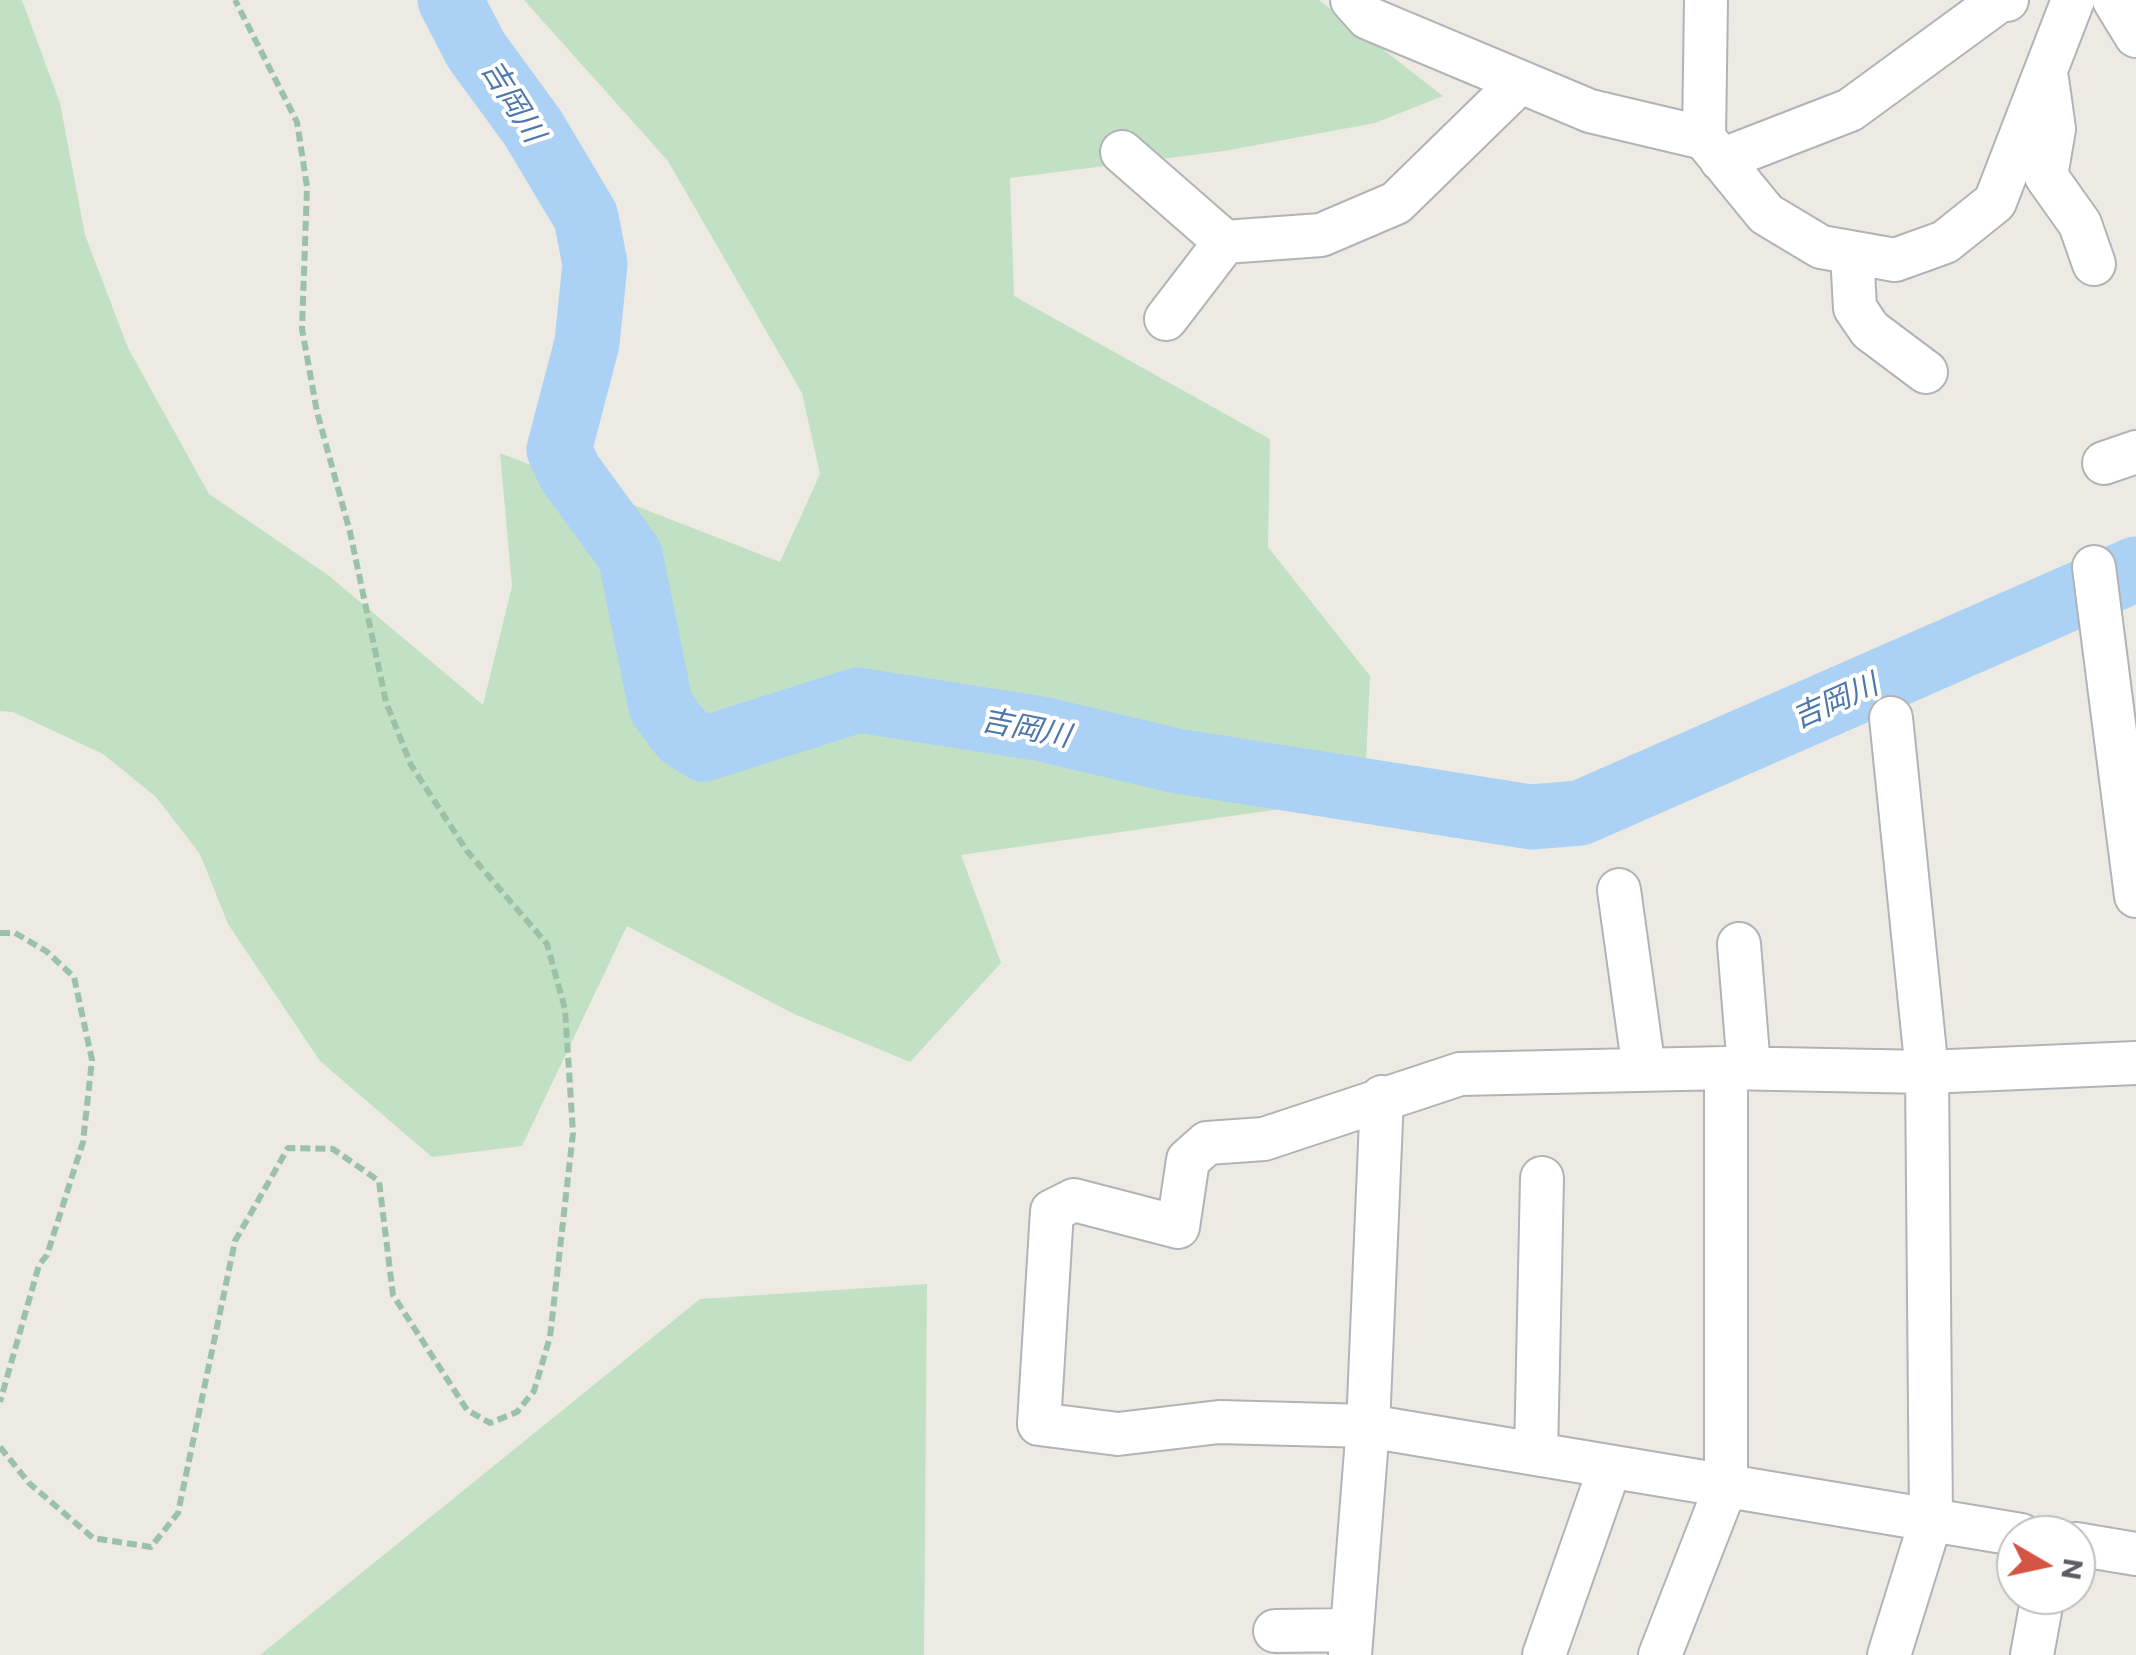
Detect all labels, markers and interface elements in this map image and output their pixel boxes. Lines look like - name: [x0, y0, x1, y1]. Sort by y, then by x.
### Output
- water label: 吉岡川: [474, 53, 552, 149]
- water label: 吉岡川: [1787, 666, 1883, 736]
- water label: 吉岡川: [978, 702, 1074, 754]
- north arrow: [1996, 1515, 2096, 1615]
- text: N: [2055, 1556, 2092, 1582]

